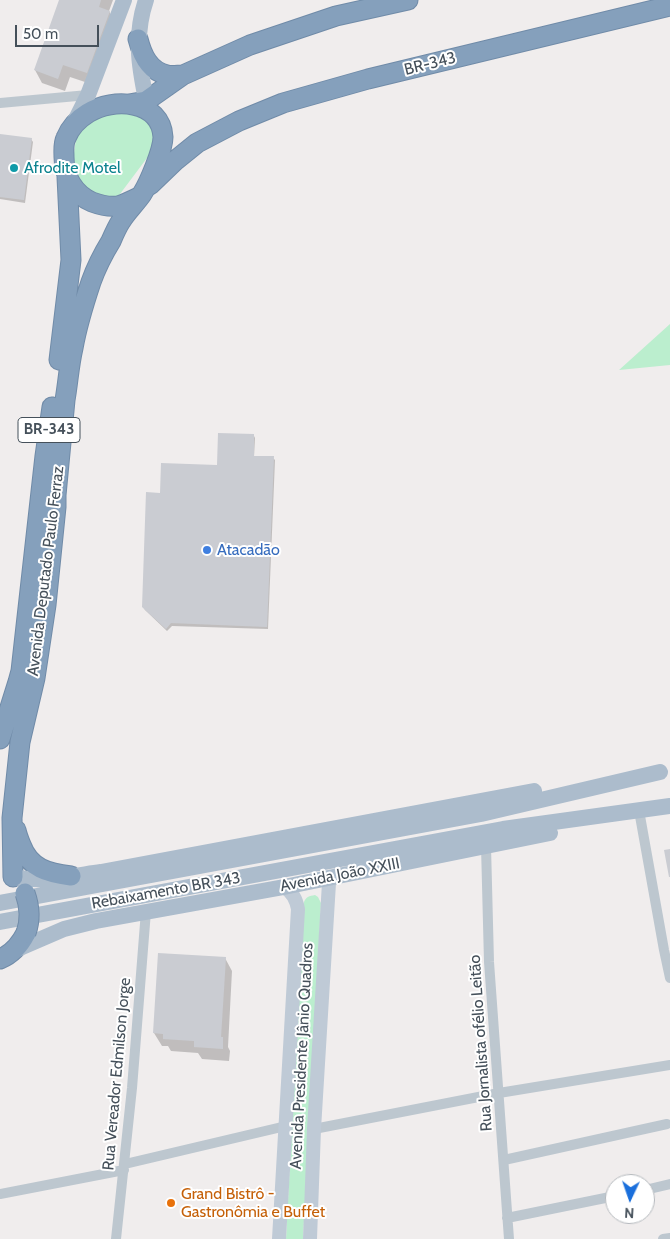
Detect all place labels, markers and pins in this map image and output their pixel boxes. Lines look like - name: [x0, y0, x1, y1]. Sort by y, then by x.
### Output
- place label: Afrodite Motel: [24, 158, 121, 178]
- marker: Afrodite Motel: [8, 162, 20, 174]
- place label: Atacadão: [217, 540, 280, 560]
- marker: Atacadão: [201, 544, 213, 556]
- place label: Grand Bistrô - Gastronômia e Buffet: [181, 1184, 325, 1222]
- marker: Grand Bistrô - Gastronômia e Buffet: [165, 1197, 177, 1209]

